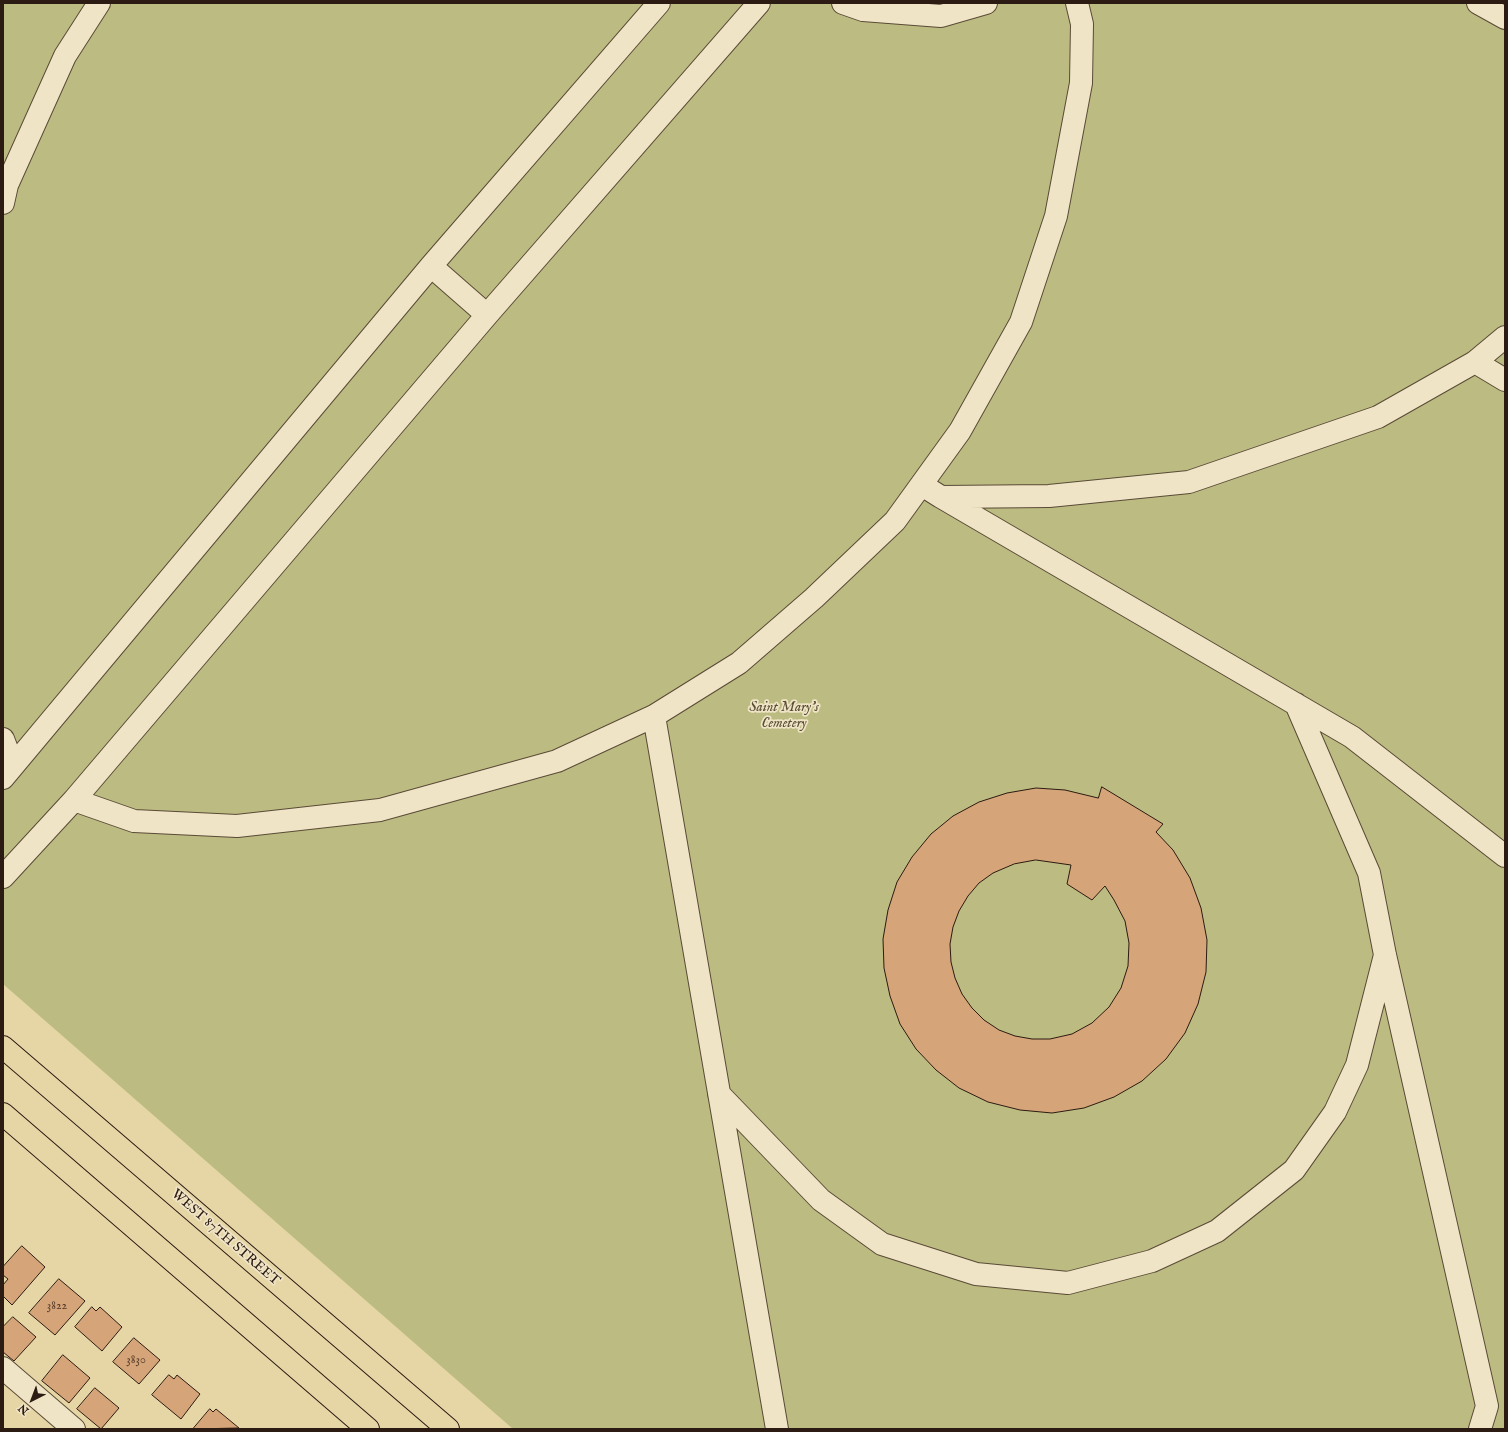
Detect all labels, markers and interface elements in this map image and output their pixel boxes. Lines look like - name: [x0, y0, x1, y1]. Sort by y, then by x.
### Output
- park label: Saint Mary's Cemetery: [749, 700, 819, 732]
- street label: WEST 87TH STREET: [167, 1186, 283, 1290]
- house number: 3822: [47, 1300, 67, 1314]
- house number: 3830: [126, 1354, 146, 1368]
- north arrow: [12, 1380, 52, 1420]
- text: N: [16, 1401, 32, 1417]

